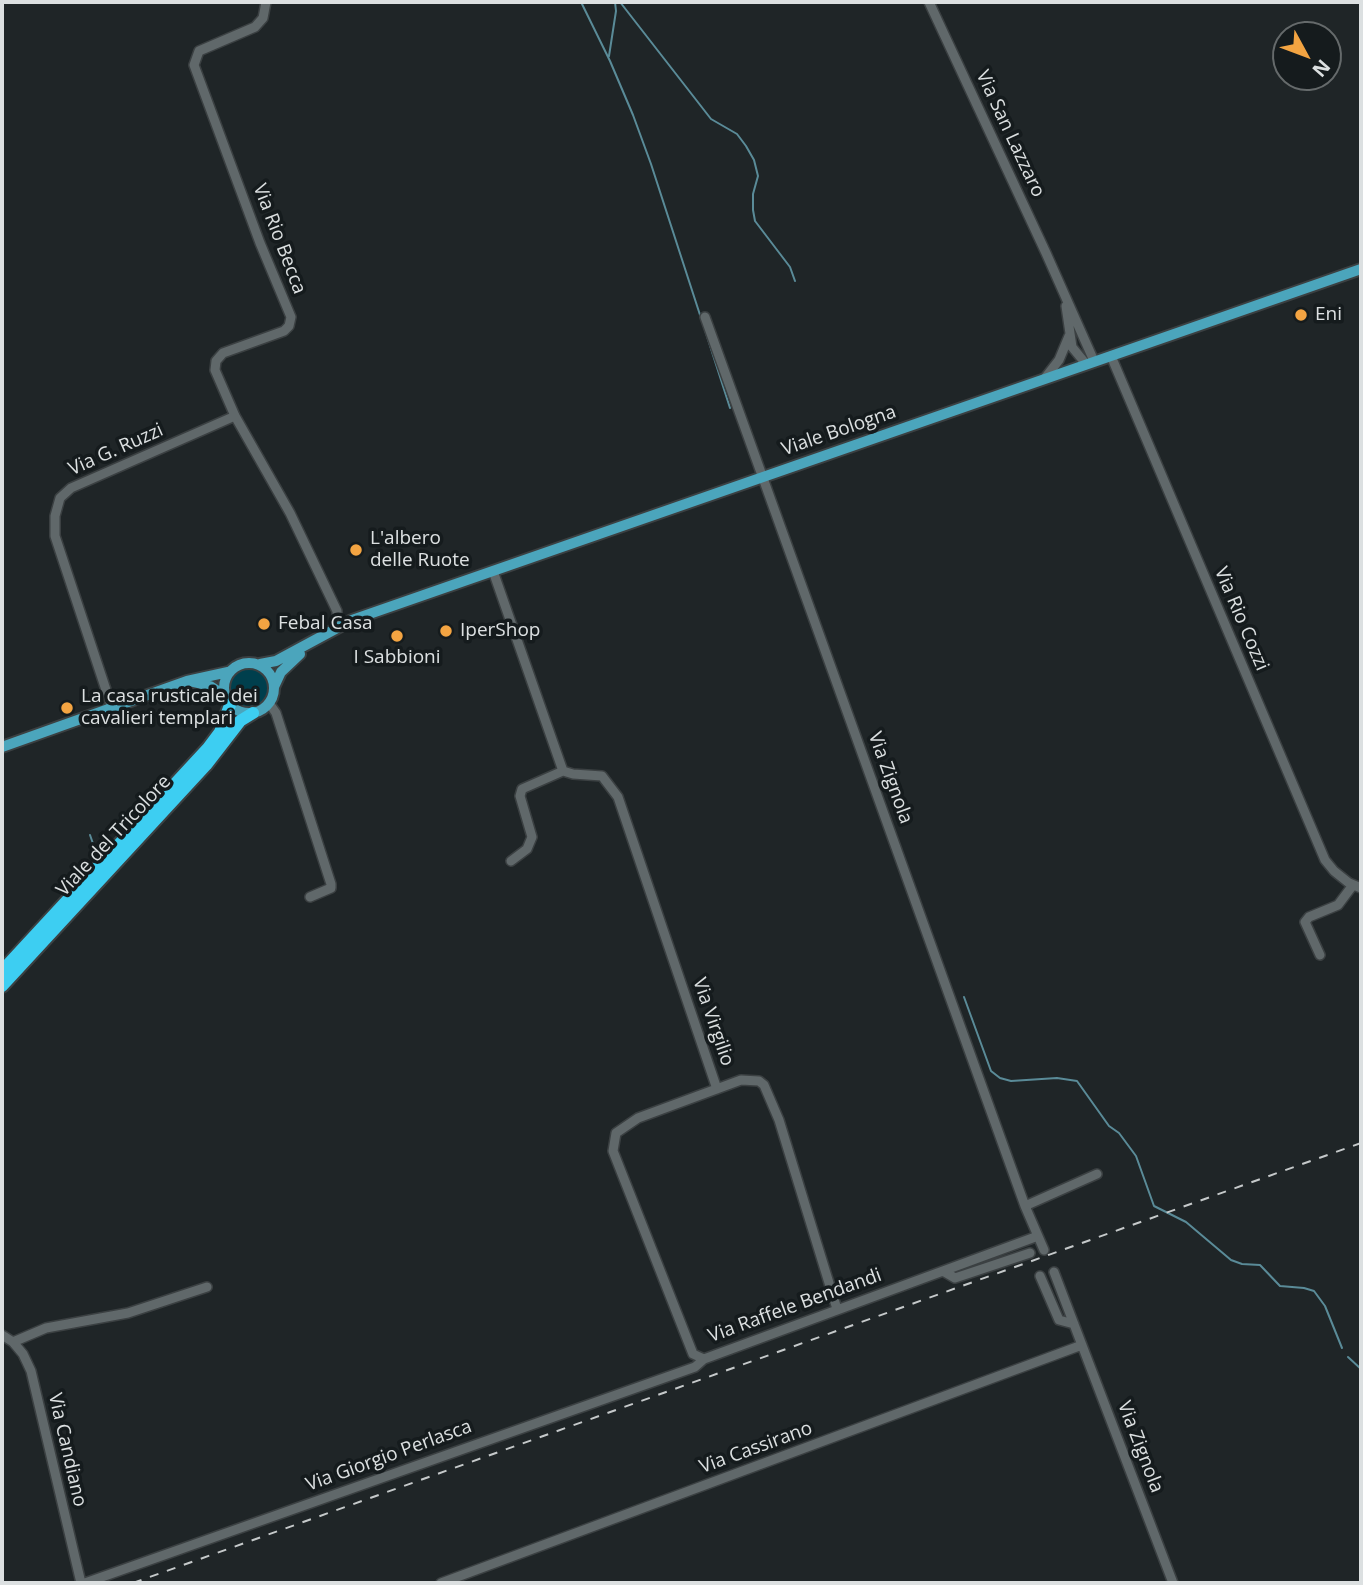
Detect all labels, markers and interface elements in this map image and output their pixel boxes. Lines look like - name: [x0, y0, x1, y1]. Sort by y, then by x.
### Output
- north arrow: [1272, 21, 1342, 91]
- text: N: [1306, 54, 1336, 83]
- street label: Via San Lazzaro: [971, 67, 1049, 201]
- street label: Via Rio Becca: [248, 181, 310, 297]
- place label: Eni: [1315, 304, 1342, 326]
- marker: Eni: [1293, 307, 1309, 323]
- street label: Viale Bologna: [779, 401, 899, 461]
- street label: Via G. Ruzzi: [65, 419, 167, 481]
- place label: L'albero delle Ruote: [370, 528, 470, 572]
- marker: L'albero delle Ruote: [348, 542, 364, 558]
- street label: Via Rio Cozzi: [1209, 564, 1273, 674]
- place label: Febal Casa: [278, 613, 373, 635]
- marker: Febal Casa: [256, 616, 272, 632]
- place label: IperShop: [460, 620, 540, 642]
- marker: IperShop: [438, 623, 454, 639]
- marker: I Sabbioni: [389, 628, 405, 644]
- place label: I Sabbioni: [353, 647, 441, 669]
- place label: La casa rusticale dei cavalieri templari: [81, 686, 258, 730]
- marker: La casa rusticale dei cavalieri templari: [59, 700, 75, 716]
- street label: Via Zignola: [863, 729, 917, 827]
- street label: Viale del Tricolore: [52, 771, 176, 901]
- street label: Via Virgilio: [687, 975, 739, 1069]
- street label: Via Raffele Bendandi: [705, 1264, 885, 1348]
- street label: Via Candiano: [43, 1391, 91, 1509]
- street label: Via Zignola: [1112, 1398, 1168, 1496]
- street label: Via Giorgio Perlasca: [303, 1415, 475, 1497]
- street label: Via Cassirano: [696, 1417, 816, 1479]

